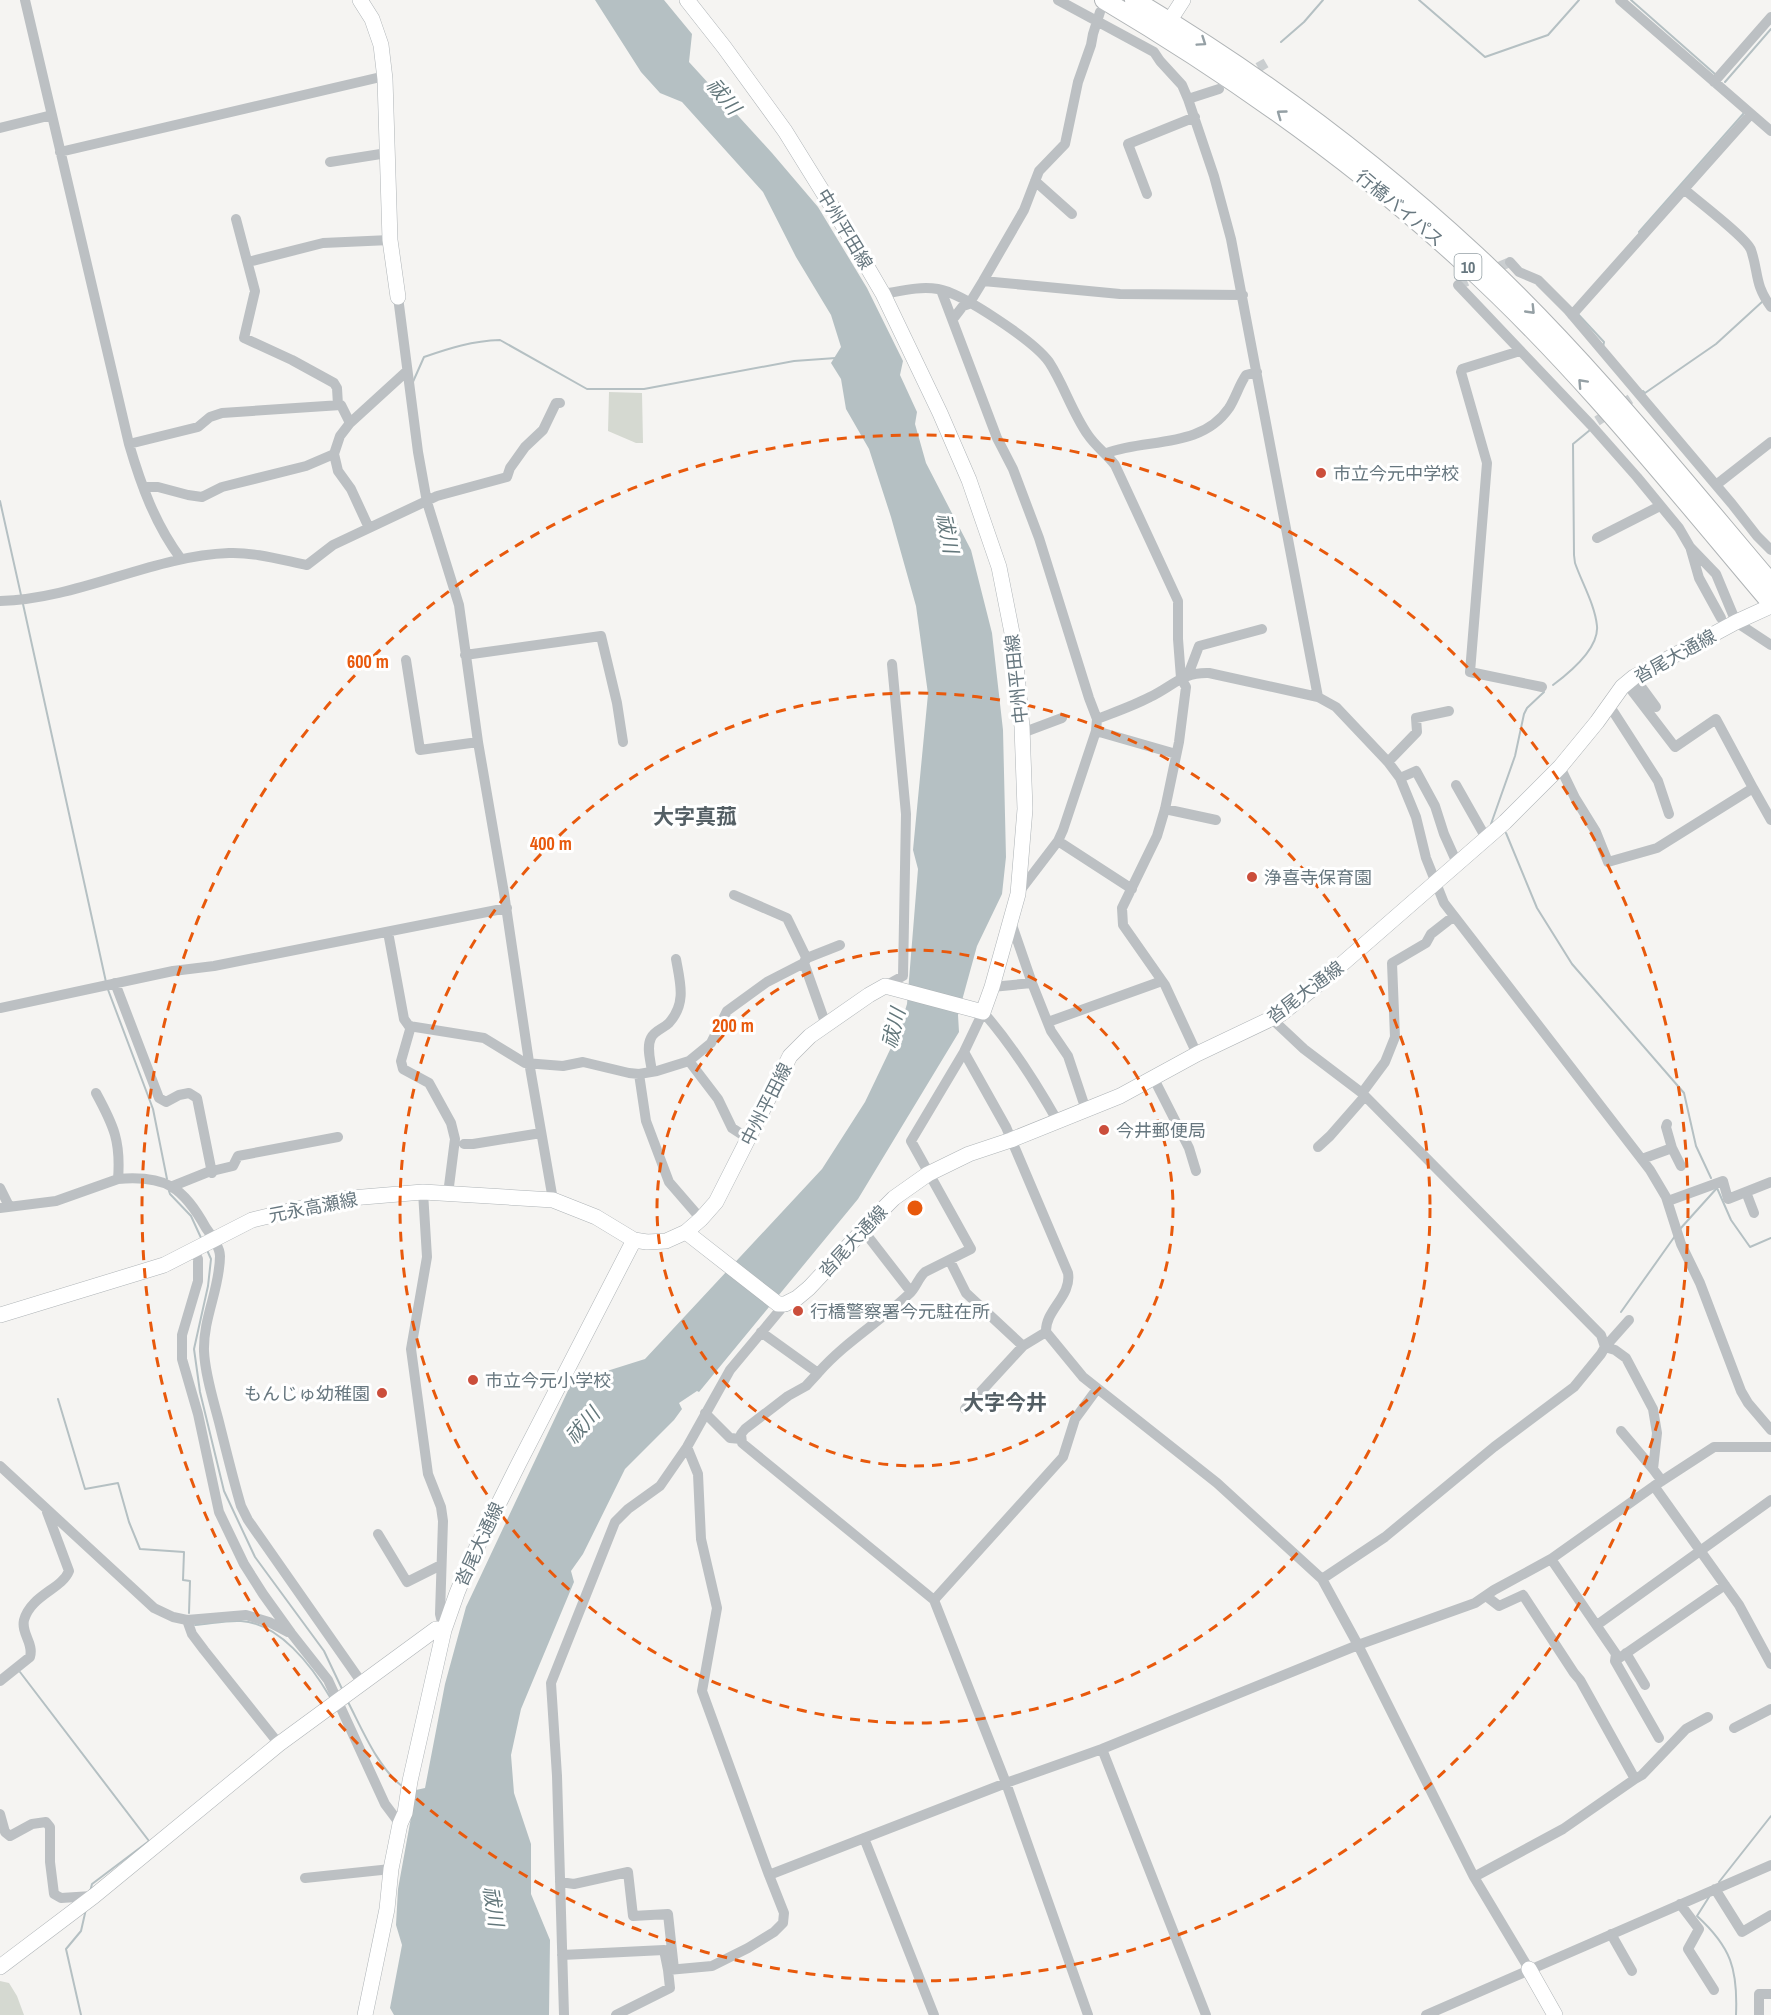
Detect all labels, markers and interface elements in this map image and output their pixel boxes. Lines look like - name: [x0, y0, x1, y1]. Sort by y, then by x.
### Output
- one-way arrow: [1195, 35, 1206, 46]
- water label: 祓川: [701, 72, 748, 122]
- one-way arrow: [1276, 110, 1287, 121]
- street label: 行橋バイパス: [1351, 164, 1449, 252]
- street label: 中州平田線: [811, 184, 879, 274]
- road number: 10: [1454, 254, 1482, 280]
- one-way arrow: [1524, 303, 1535, 314]
- one-way arrow: [1578, 380, 1589, 390]
- place label: 市立今元中学校: [1333, 461, 1459, 486]
- marker: 市立今元中学校: [1314, 466, 1328, 480]
- water label: 祓川: [931, 511, 965, 557]
- street label: 沓尾大通線: [1630, 623, 1720, 689]
- street label: 中州平田線: [999, 633, 1033, 725]
- text: 600 m: [347, 649, 389, 674]
- district label: 大字真菰: [653, 802, 737, 831]
- text: 400 m: [530, 831, 572, 856]
- place label: 浄喜寺保育園: [1264, 865, 1372, 890]
- marker: 浄喜寺保育園: [1245, 870, 1259, 884]
- street label: 沓尾大通線: [1262, 955, 1348, 1029]
- water label: 祓川: [875, 1003, 911, 1051]
- text: 200 m: [712, 1013, 754, 1038]
- street label: 中州平田線: [734, 1058, 798, 1150]
- place label: 今井郵便局: [1116, 1118, 1206, 1143]
- marker: 今井郵便局: [1097, 1123, 1111, 1137]
- street label: 元永高瀬線: [266, 1186, 360, 1228]
- centre of rings: [905, 1198, 925, 1218]
- street label: 沓尾大通線: [813, 1200, 893, 1282]
- place label: 行橋警察署今元駐在所: [810, 1299, 990, 1324]
- marker: 行橋警察署今元駐在所: [791, 1304, 805, 1318]
- place label: 市立今元小学校: [485, 1368, 611, 1393]
- marker: 市立今元小学校: [466, 1373, 480, 1387]
- place label: もんじゅ幼稚園: [244, 1381, 370, 1406]
- marker: もんじゅ幼稚園: [375, 1386, 389, 1400]
- district label: 大字今井: [963, 1388, 1047, 1417]
- water label: 祓川: [559, 1400, 607, 1449]
- street label: 沓尾大通線: [449, 1498, 509, 1590]
- water label: 祓川: [478, 1884, 511, 1930]

